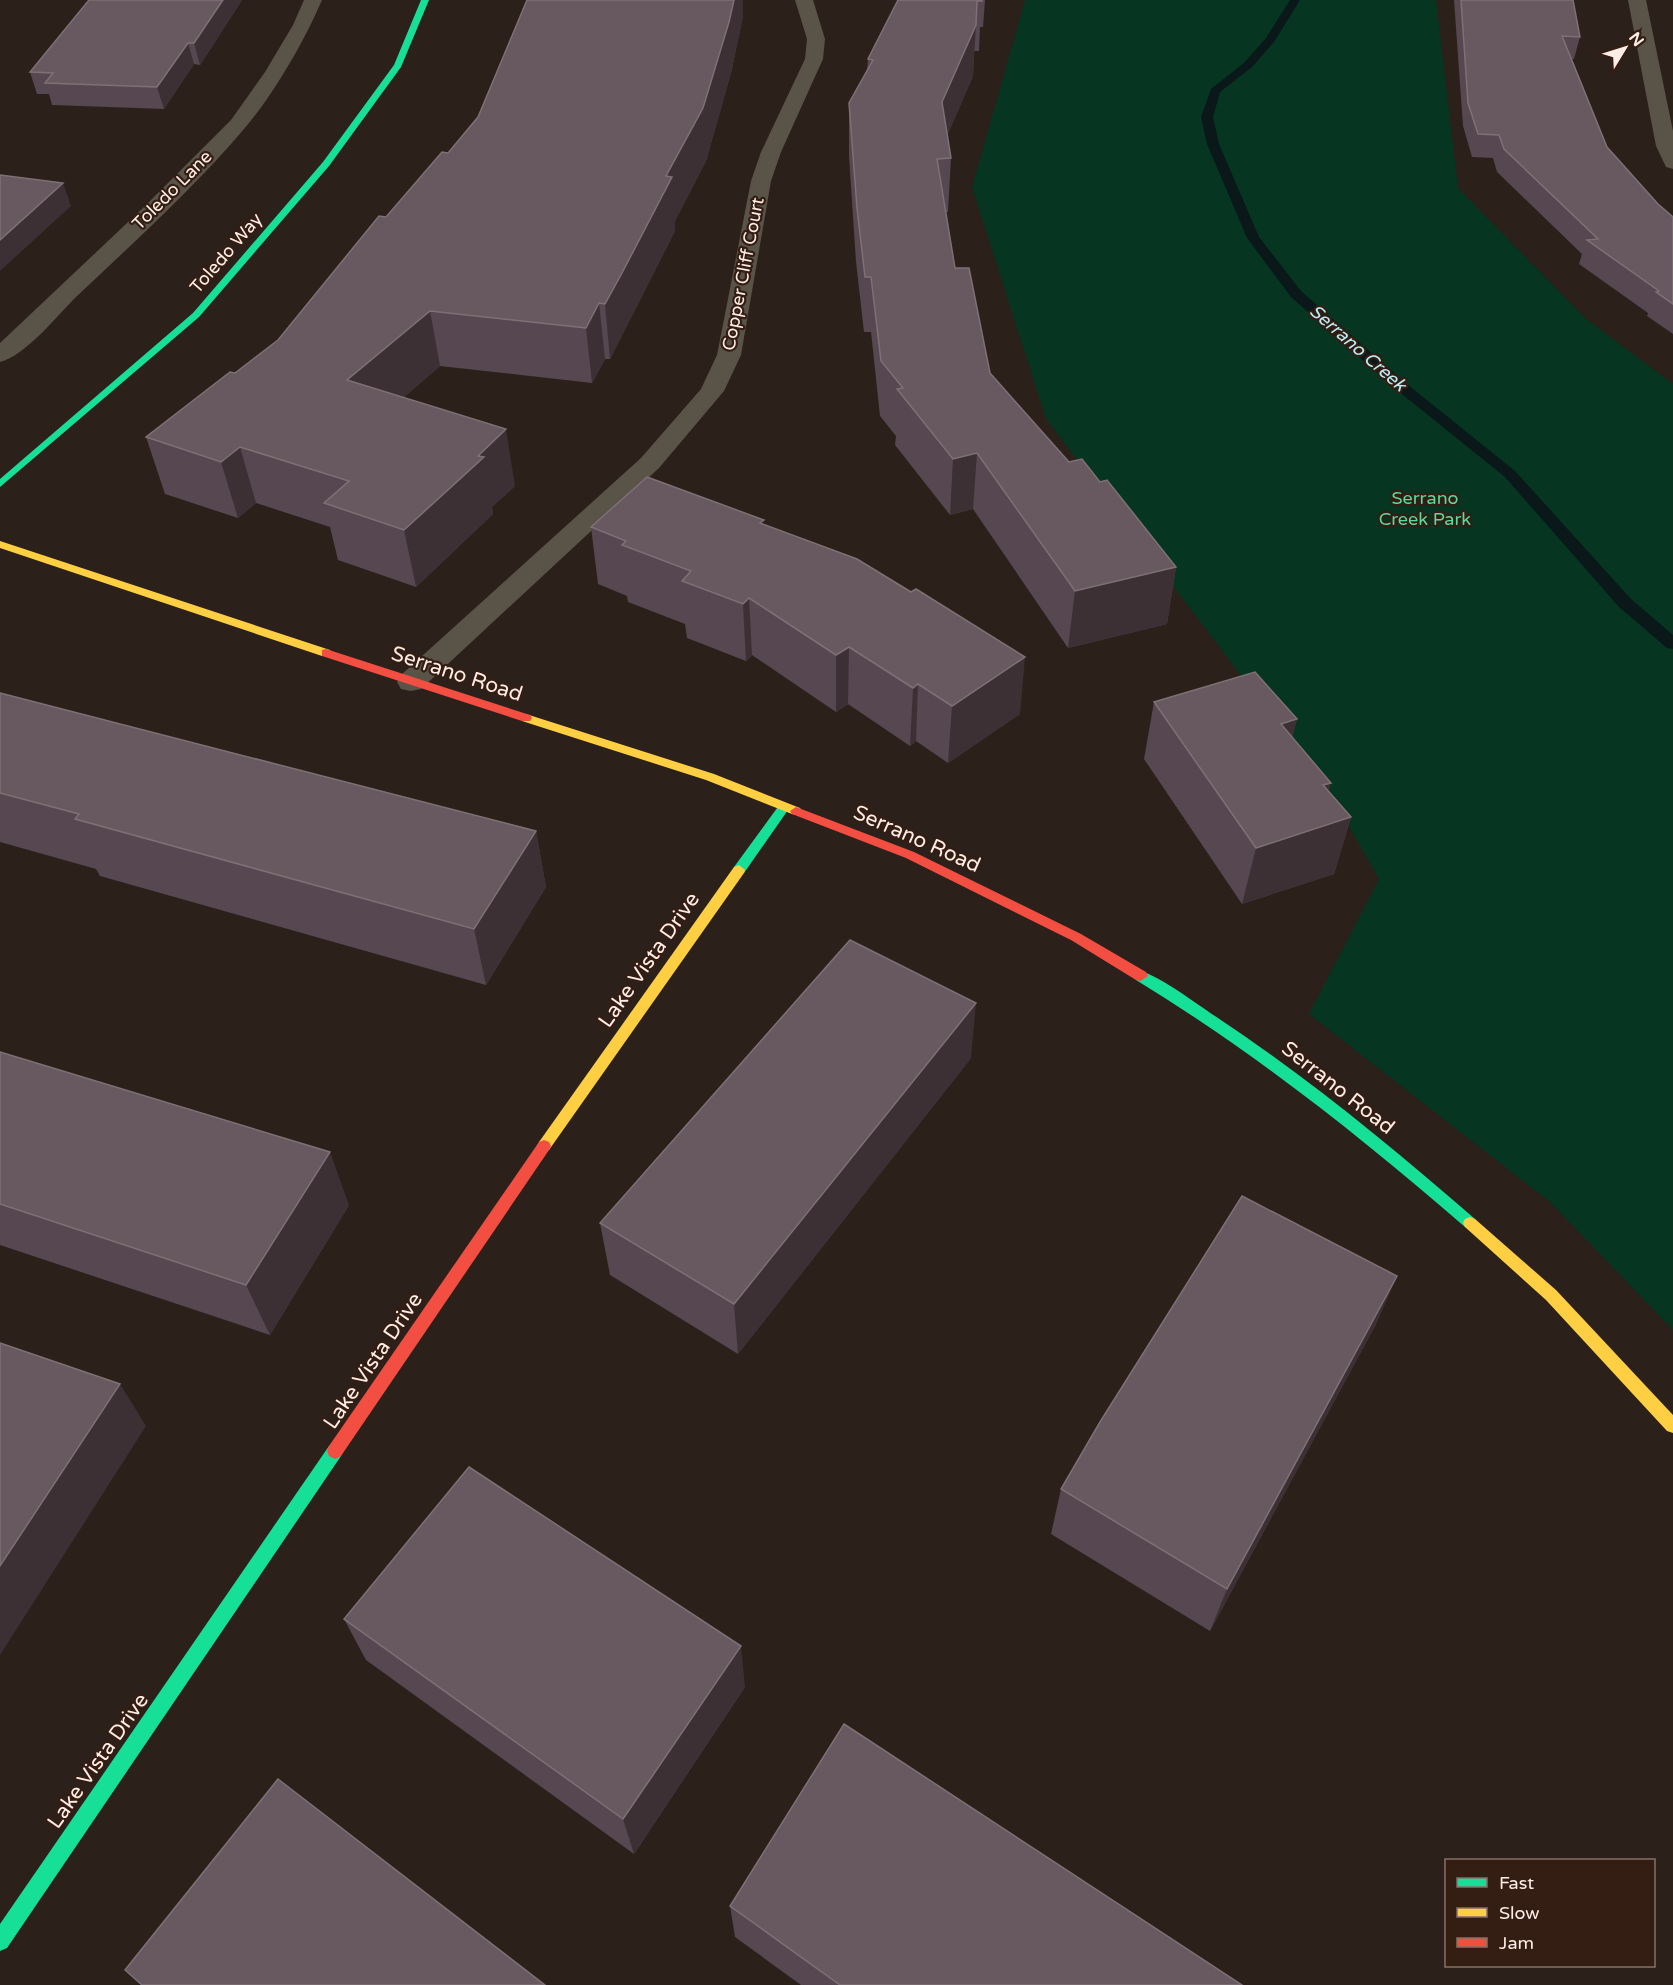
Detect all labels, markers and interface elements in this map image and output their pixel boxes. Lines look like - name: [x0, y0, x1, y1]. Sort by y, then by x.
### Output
- north arrow: [1595, 18, 1655, 78]
- text: N: [1624, 28, 1648, 51]
- street label: Toledo Lane: [127, 145, 217, 235]
- street label: Copper Cliff Court: [717, 195, 769, 352]
- street label: Toledo Way: [185, 208, 267, 298]
- water label: Serrano Creek: [1305, 300, 1412, 397]
- park label: Serrano Creek Park: [1379, 487, 1471, 530]
- street label: Serrano Road: [388, 641, 526, 707]
- street label: Serrano Road: [850, 800, 984, 878]
- street label: Lake Vista Drive: [593, 888, 705, 1032]
- street label: Serrano Road: [1277, 1036, 1399, 1140]
- street label: Lake Vista Drive: [318, 1288, 428, 1434]
- street label: Lake Vista Drive: [42, 1689, 154, 1833]
- legend: [1445, 1859, 1655, 1967]
- text: Fast: [1499, 1872, 1534, 1894]
- text: Slow: [1499, 1902, 1540, 1924]
- text: Jam: [1499, 1932, 1534, 1954]

